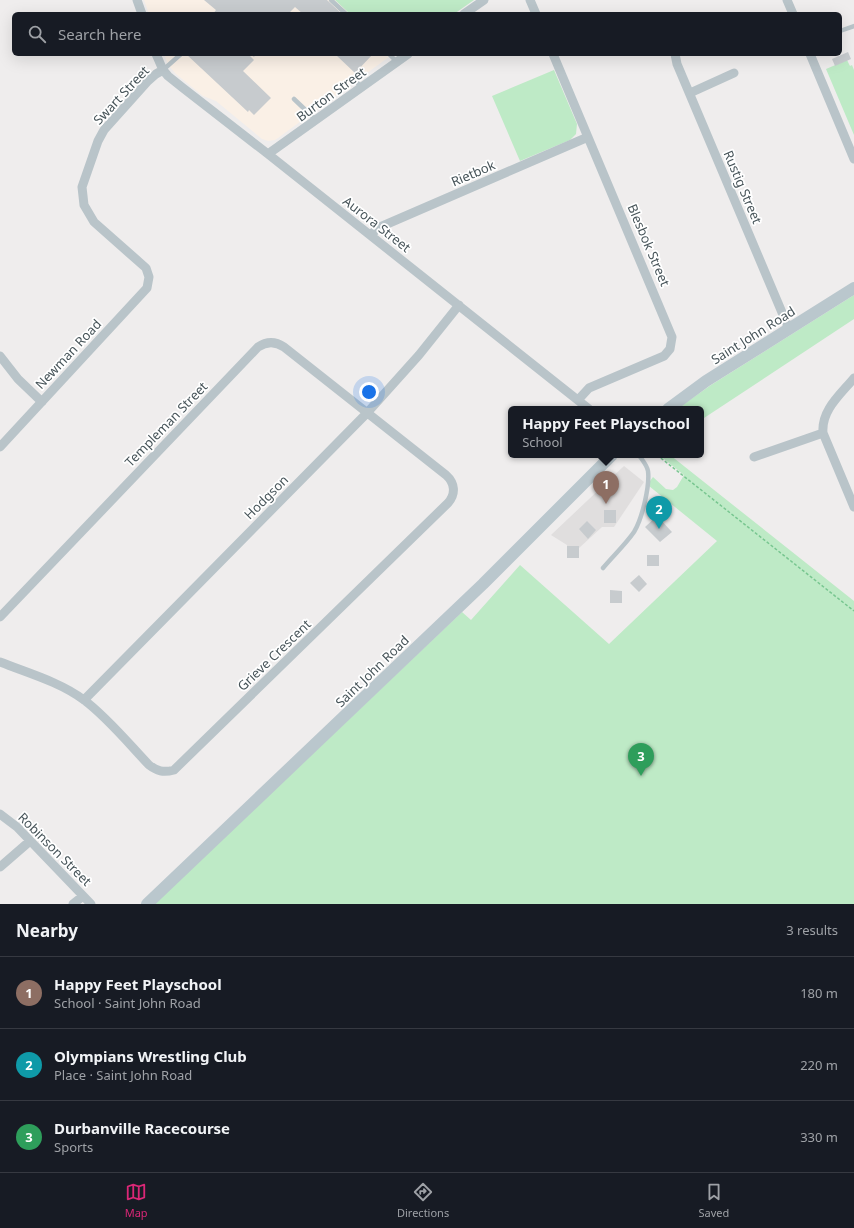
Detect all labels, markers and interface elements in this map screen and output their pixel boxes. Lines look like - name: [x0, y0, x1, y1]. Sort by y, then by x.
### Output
- search box: [12, 12, 842, 56]
- icon: search: [26, 23, 48, 45]
- text: Search here: [58, 24, 141, 44]
- street label: Swart Street: [89, 61, 153, 128]
- street label: Burton Street: [292, 62, 370, 125]
- street label: Rustig Street: [719, 148, 767, 227]
- street label: Rietbok: [448, 156, 498, 190]
- street label: Aurora Street: [339, 192, 415, 256]
- street label: Blesbok Street: [624, 201, 675, 289]
- street label: Saint John Road: [708, 302, 798, 368]
- street label: Newman Road: [31, 315, 105, 393]
- street label: Templeman Street: [121, 377, 211, 470]
- your location: [359, 382, 379, 402]
- popup: [508, 406, 704, 458]
- text: Happy Feet Playschool: [522, 413, 690, 433]
- text: School: [522, 433, 563, 451]
- street label: Hodgson: [240, 471, 292, 523]
- pin: 1: [593, 471, 619, 504]
- pin: 2: [646, 496, 672, 529]
- street label: Grieve Crescent: [233, 615, 315, 695]
- street label: Saint John Road: [331, 631, 413, 711]
- pin: 3: [628, 743, 654, 776]
- street label: Robinson Street: [14, 808, 96, 890]
- text: Nearby: [16, 919, 78, 942]
- text: 3 results: [786, 921, 838, 939]
- text: Happy Feet Playschool: [54, 974, 222, 994]
- text: 1: [25, 984, 33, 1002]
- text: 180 m: [800, 984, 838, 1002]
- text: School · Saint John Road: [54, 994, 201, 1012]
- text: Olympians Wrestling Club: [54, 1046, 247, 1066]
- text: 2: [25, 1056, 33, 1074]
- text: 220 m: [800, 1056, 838, 1074]
- text: Place · Saint John Road: [54, 1066, 192, 1084]
- text: Durbanville Racecourse: [54, 1118, 230, 1138]
- text: 3: [25, 1128, 33, 1146]
- text: 330 m: [800, 1128, 838, 1146]
- text: Sports: [54, 1138, 93, 1156]
- tab: Map: [125, 1181, 148, 1220]
- tab: Directions: [397, 1181, 449, 1220]
- tab: Saved: [699, 1181, 729, 1220]

